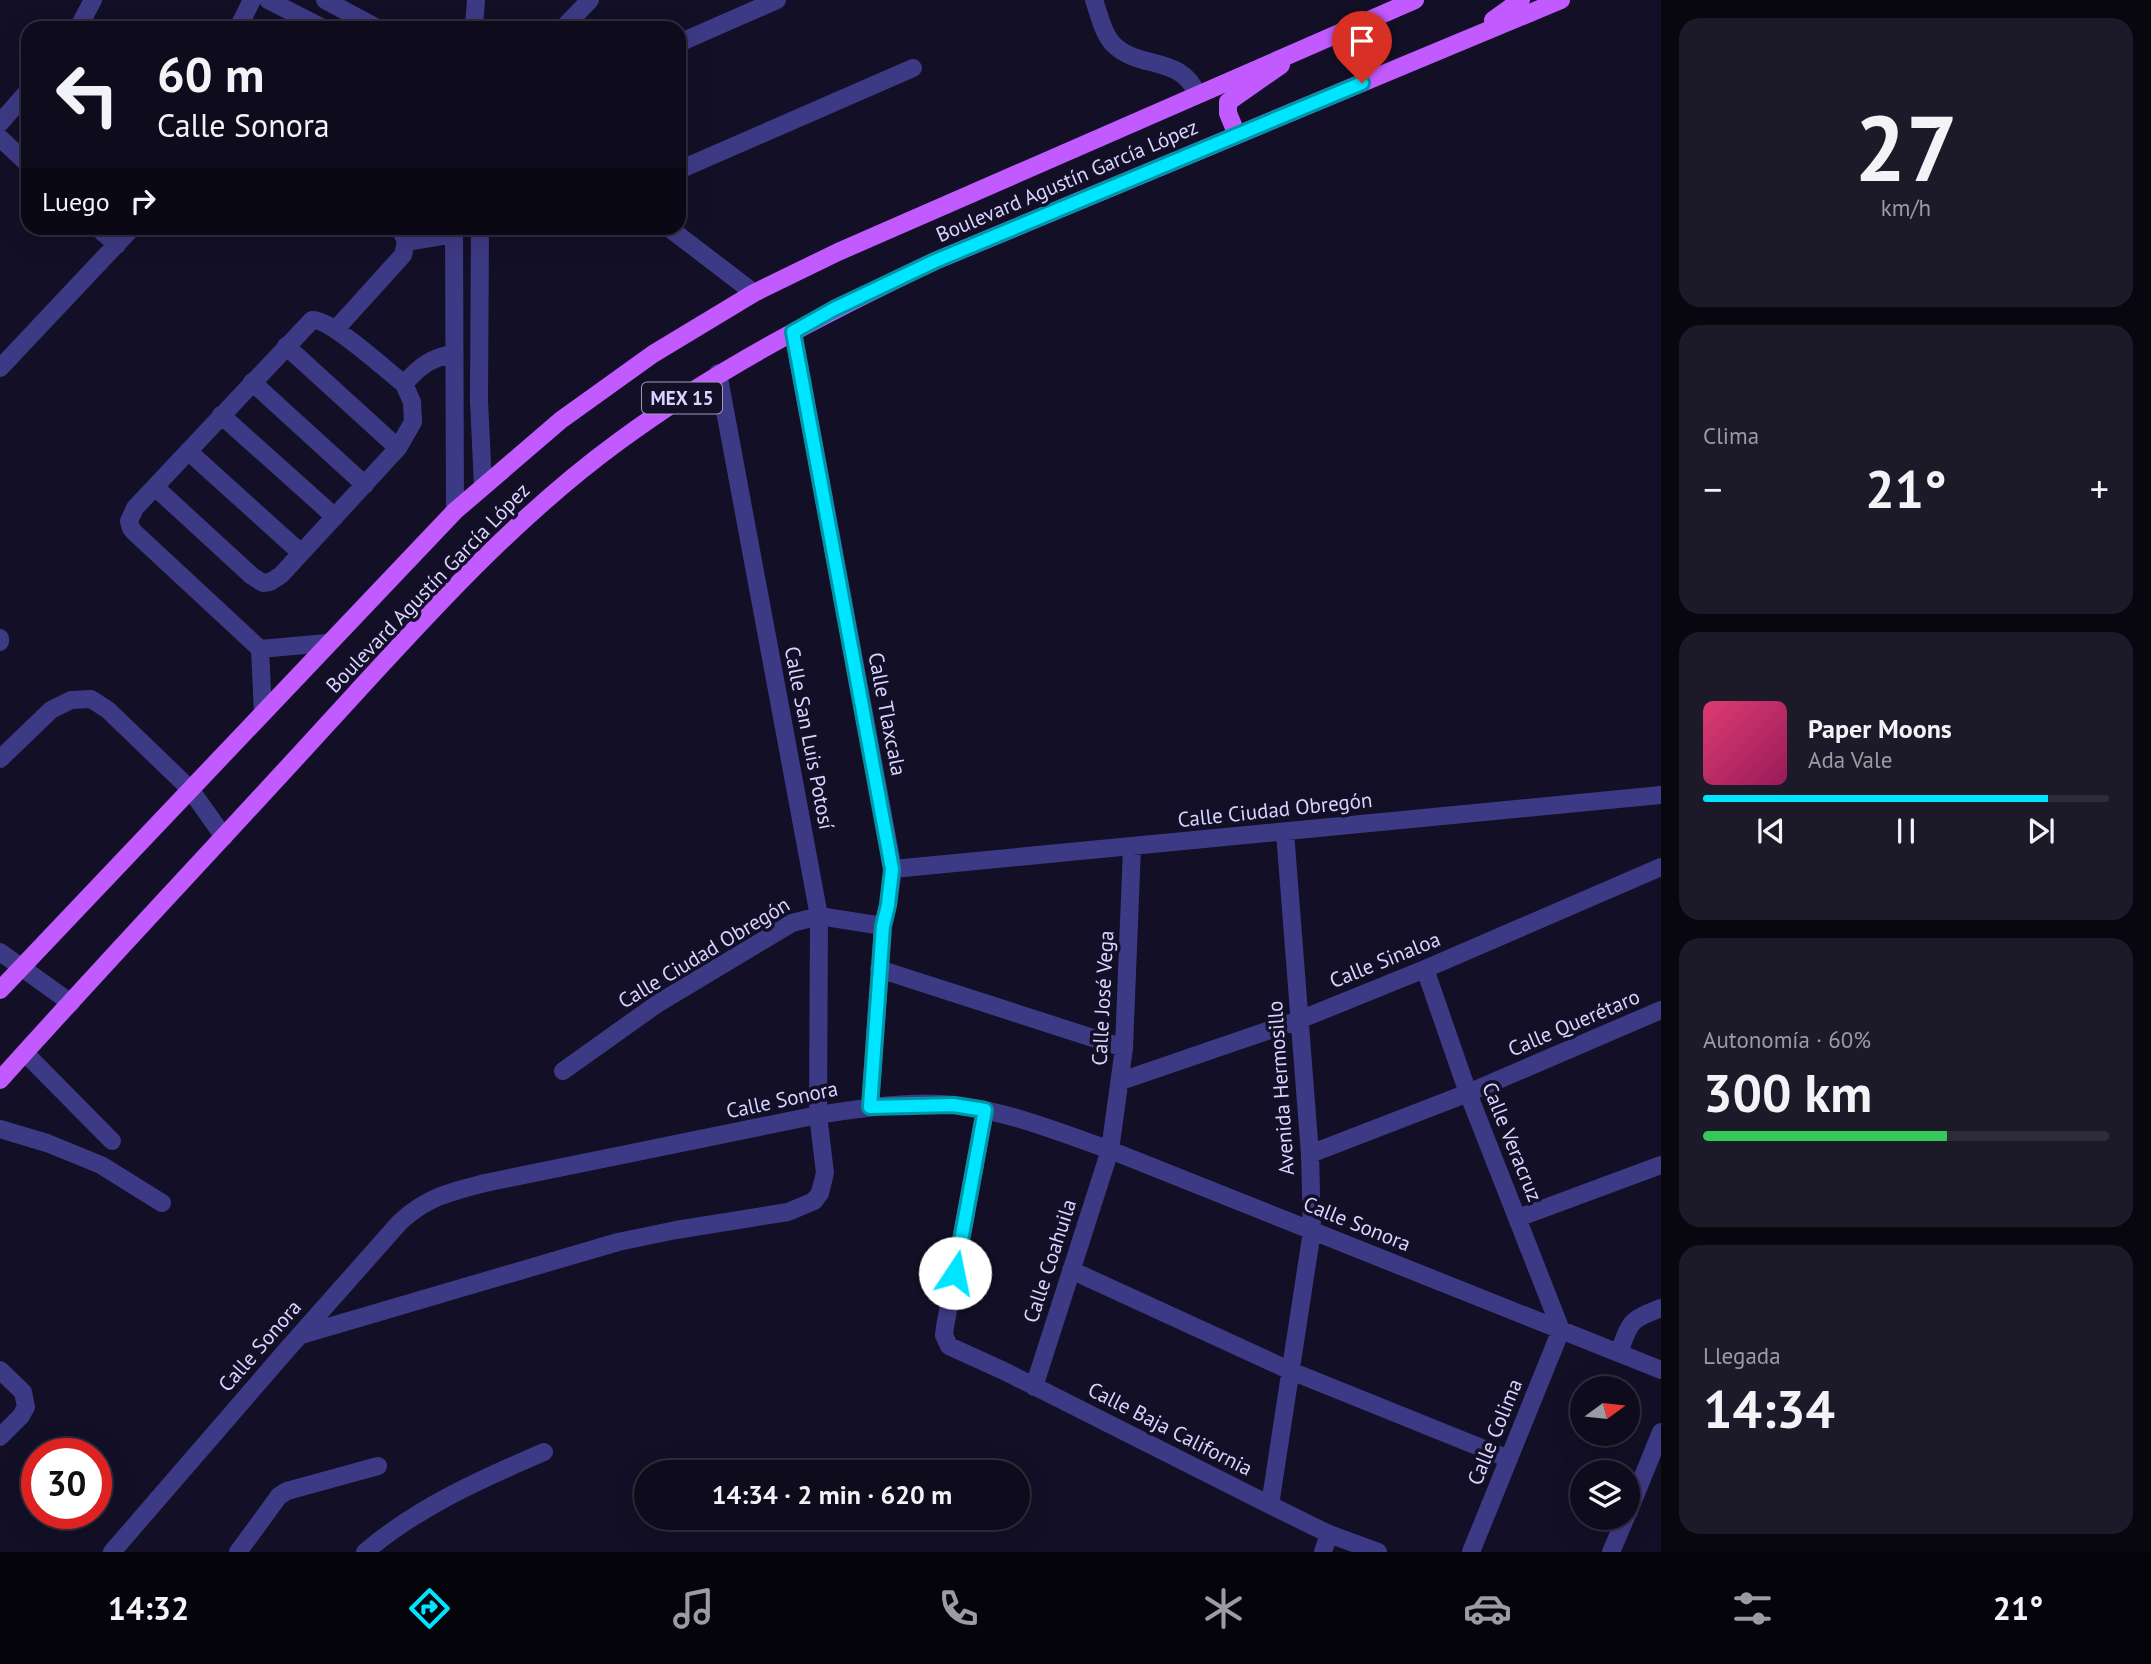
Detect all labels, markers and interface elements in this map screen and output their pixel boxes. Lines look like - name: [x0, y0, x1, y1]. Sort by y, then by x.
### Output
- pin: [1332, 11, 1392, 83]
- icon: arrive: [1343, 22, 1381, 60]
- text: 60 m: [157, 42, 264, 106]
- icon: left: [42, 49, 133, 140]
- text: 27: [1854, 88, 1958, 206]
- text: Calle Sonora: [157, 104, 330, 146]
- street label: Boulevard Agustín García López: [932, 113, 1202, 248]
- icon: right: [124, 182, 162, 220]
- text: Luego: [42, 185, 110, 218]
- text: km/h: [1881, 193, 1931, 222]
- road number: MEX 15: [642, 382, 722, 414]
- text: Clima: [1703, 421, 1759, 450]
- text: 21°: [1865, 455, 1947, 522]
- text: −: [1703, 464, 1722, 513]
- text: +: [2090, 464, 2109, 513]
- street label: Boulevard Agustín García López: [320, 477, 535, 698]
- street label: Calle San Luis Potosí: [778, 644, 841, 832]
- street label: Calle Tlaxcala: [862, 650, 913, 778]
- text: Paper Moons: [1808, 712, 1952, 745]
- text: Ada Vale: [1808, 745, 1892, 774]
- street label: Calle Ciudad Obregón: [1176, 786, 1374, 833]
- icon: previous: [1752, 812, 1790, 850]
- icon: pause: [1887, 812, 1925, 850]
- icon: next: [2022, 812, 2060, 850]
- street label: Calle Ciudad Obregón: [613, 891, 794, 1014]
- street label: Calle Sinaloa: [1325, 925, 1444, 994]
- street label: Calle José Vega: [1085, 930, 1120, 1066]
- street label: Calle Querétaro: [1504, 983, 1644, 1062]
- street label: Avenida Hermosillo: [1261, 1000, 1300, 1176]
- text: Autonomía · 60%: [1703, 1025, 1871, 1054]
- text: 300 km: [1703, 1059, 1872, 1126]
- street label: Calle Sonora: [724, 1075, 840, 1124]
- street label: Calle Veracruz: [1476, 1078, 1549, 1205]
- street label: Calle Sonora: [1300, 1190, 1415, 1257]
- street label: Calle Coahuila: [1017, 1196, 1082, 1326]
- position arrow: [918, 1236, 992, 1310]
- street label: Calle Sonora: [212, 1294, 307, 1397]
- text: Llegada: [1703, 1341, 1781, 1370]
- street label: Calle Baja California: [1083, 1375, 1257, 1482]
- street label: Calle Colima: [1461, 1375, 1528, 1489]
- text: 14:34: [1703, 1375, 1835, 1442]
- north arrow: [1570, 1376, 1640, 1446]
- map controls: [1570, 1376, 1640, 1530]
- speed limit sign: 30: [21, 1438, 112, 1529]
- button: layers: [1570, 1460, 1640, 1530]
- text: 14:34 · 2 min · 620 m: [712, 1478, 952, 1511]
- icon: directions: [405, 1584, 454, 1633]
- icon: music: [669, 1584, 718, 1633]
- icon: phone: [934, 1584, 983, 1633]
- icon: climate: [1199, 1584, 1248, 1633]
- icon: car: [1463, 1584, 1512, 1633]
- icon: filters: [1728, 1584, 1777, 1633]
- text: 14:32: [108, 1587, 189, 1629]
- text: 21°: [1993, 1587, 2043, 1629]

